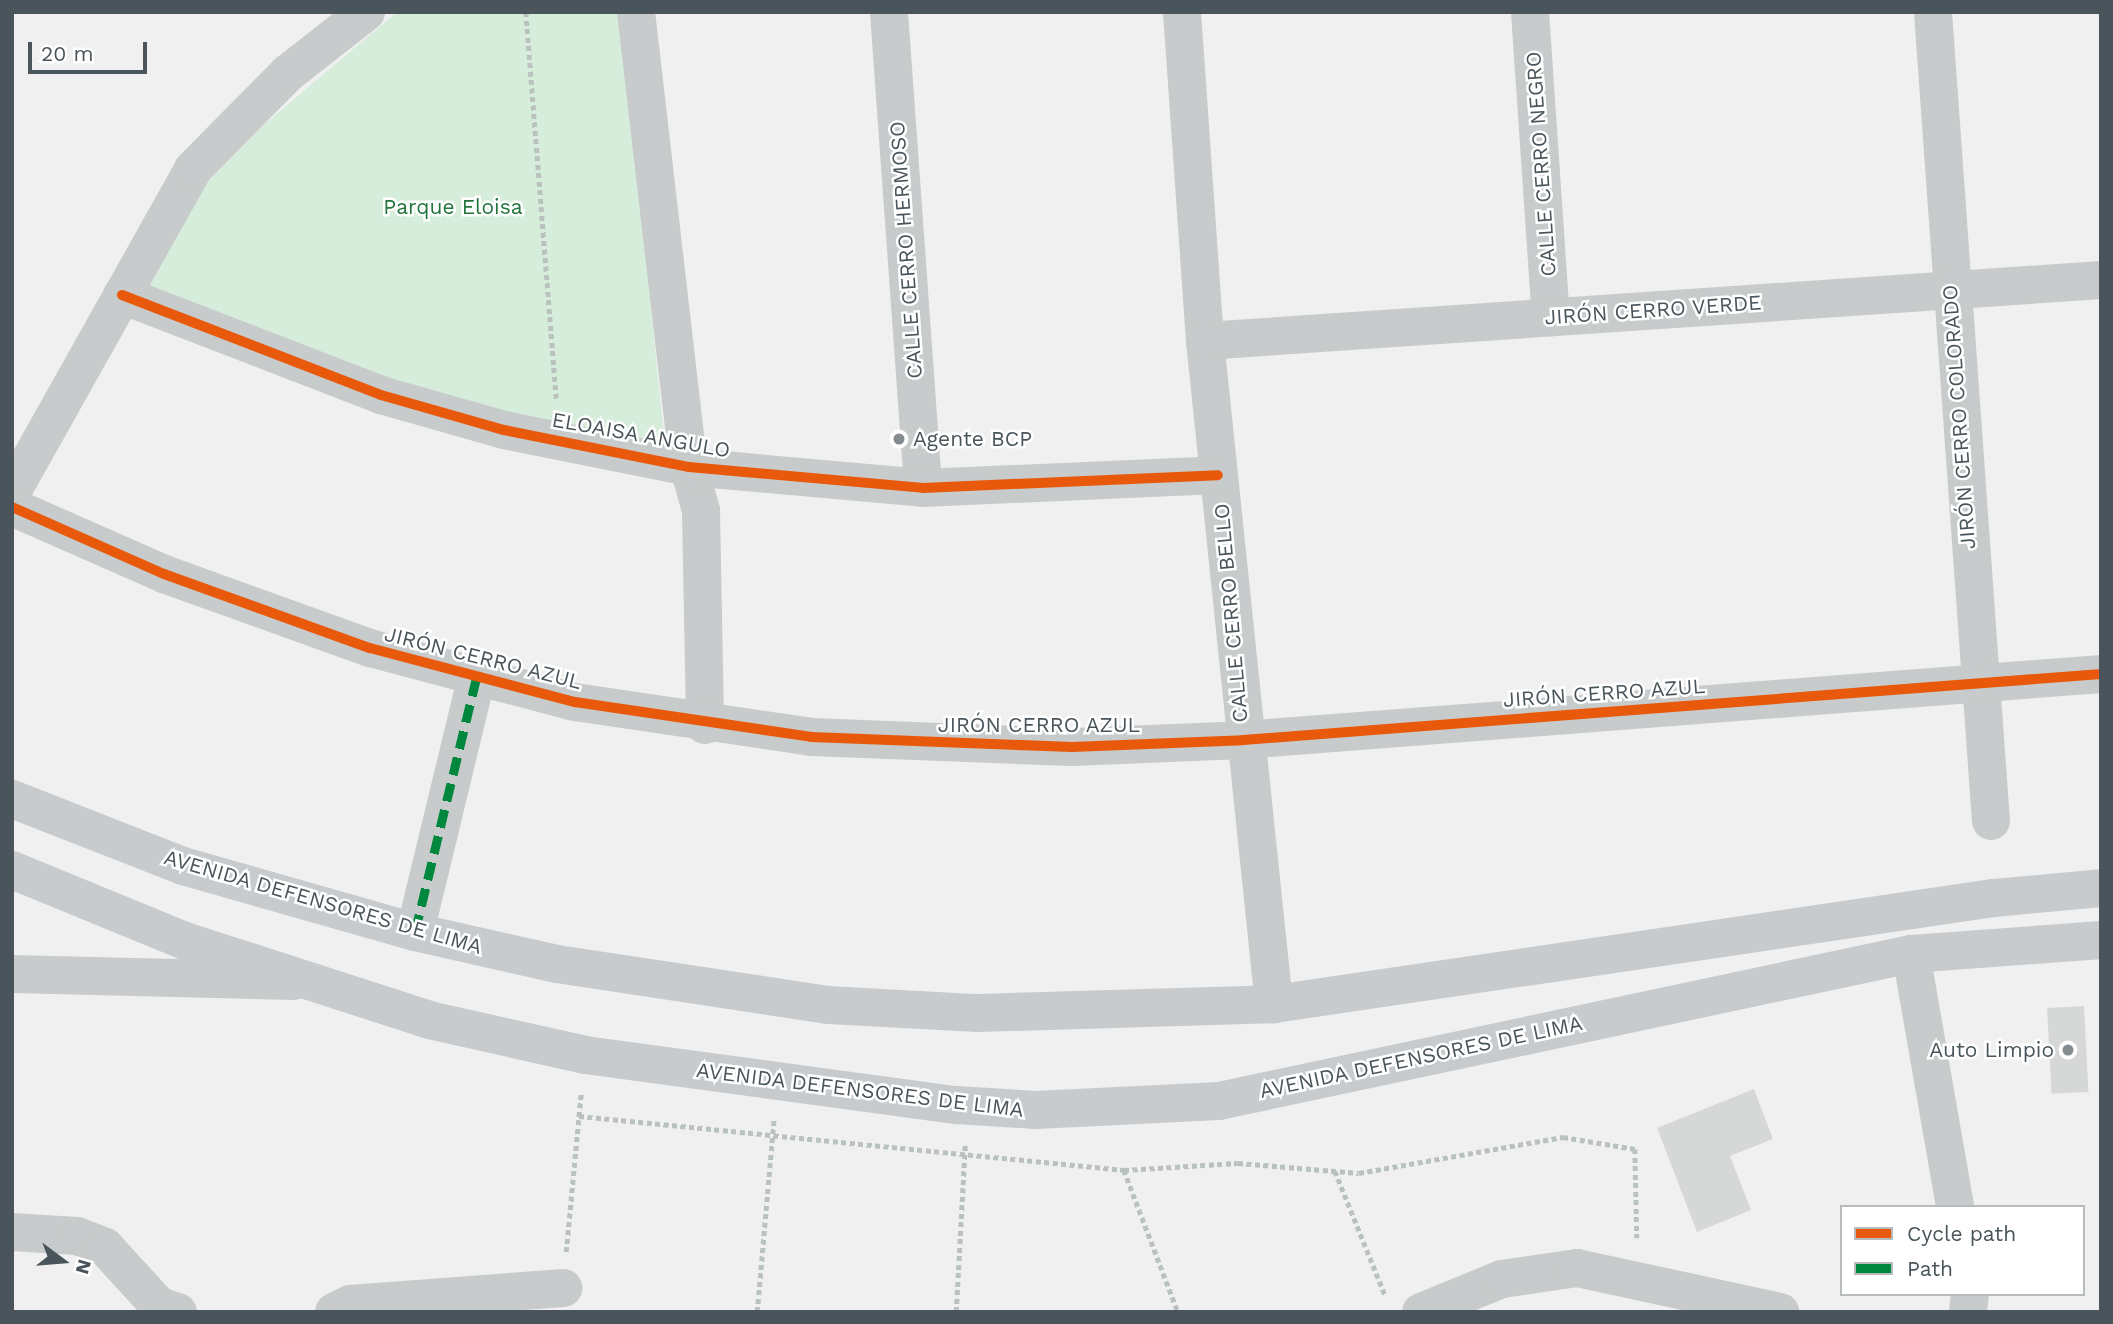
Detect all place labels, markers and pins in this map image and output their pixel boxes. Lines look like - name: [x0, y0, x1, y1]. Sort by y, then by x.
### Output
- place label: Agente BCP: [913, 426, 1032, 452]
- marker: Agente BCP: [891, 431, 907, 447]
- place label: Auto Limpio: [1929, 1037, 2054, 1063]
- marker: Auto Limpio: [2060, 1042, 2076, 1058]

